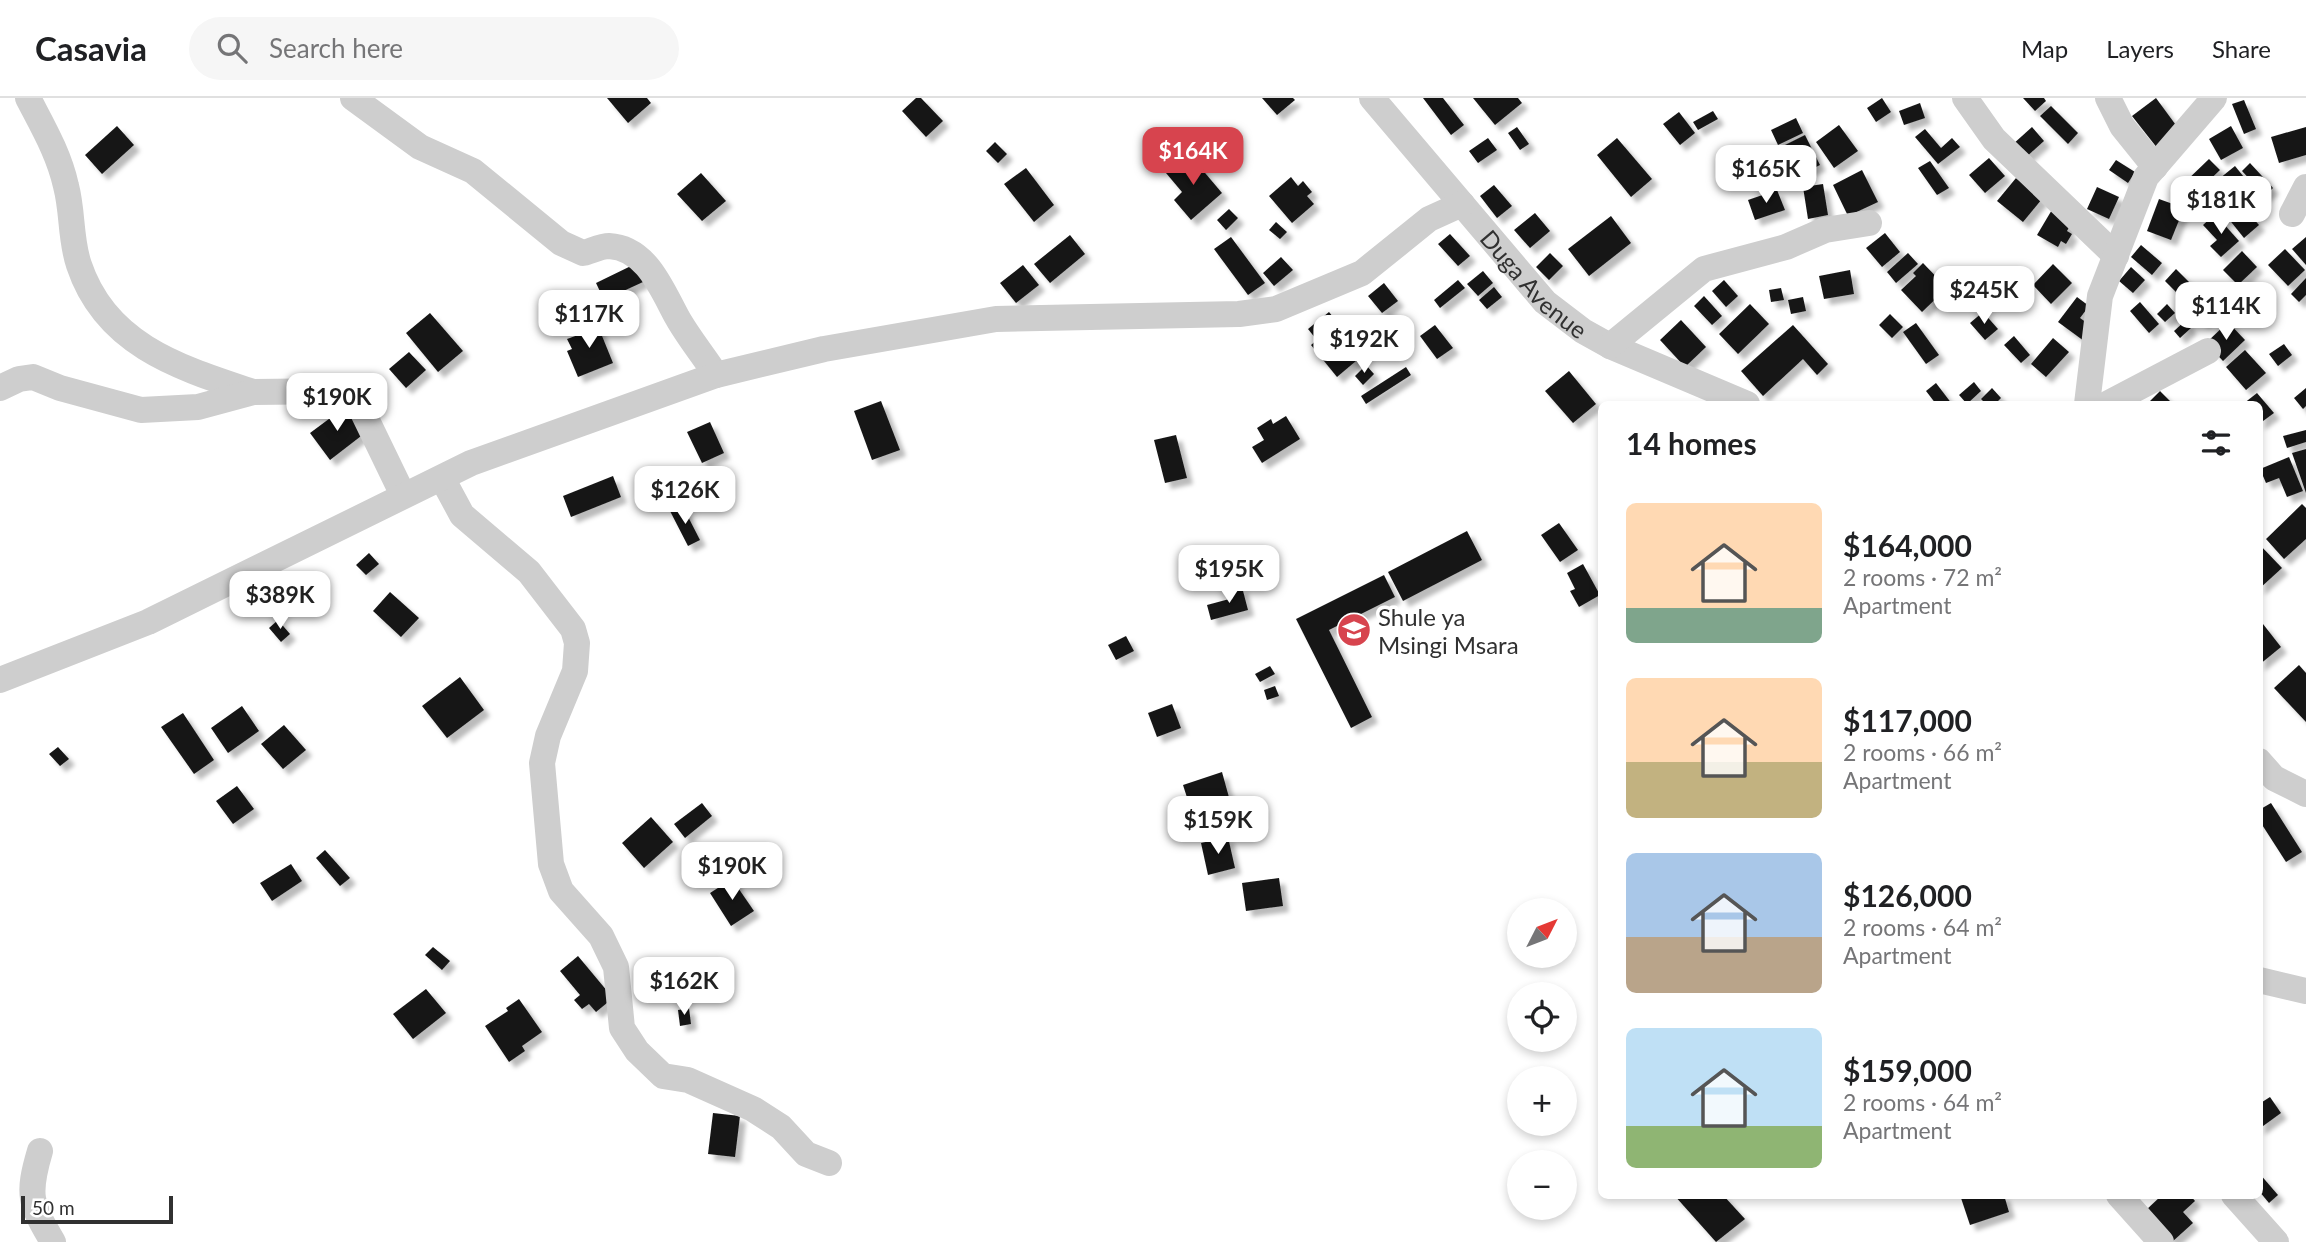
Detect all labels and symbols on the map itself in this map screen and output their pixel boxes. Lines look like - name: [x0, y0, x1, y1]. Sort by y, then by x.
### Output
- pin: $164K: [1144, 127, 1242, 187]
- pin: $165K: [1717, 146, 1815, 205]
- pin: $181K: [2172, 176, 2270, 236]
- street label: Duga Avenue: [1475, 223, 1593, 344]
- pin: $245K: [1935, 266, 2033, 326]
- pin: $114K: [2177, 282, 2275, 342]
- pin: $117K: [540, 290, 638, 350]
- pin: $192K: [1315, 316, 1413, 375]
- pin: $190K: [288, 374, 386, 433]
- pin: $126K: [636, 466, 734, 526]
- pin: $195K: [1180, 546, 1278, 605]
- pin: $389K: [231, 572, 329, 631]
- place label: Shule ya Msingi Msara: [1378, 602, 1519, 659]
- school or university icon: Shule ya Msingi Msara: [1335, 611, 1373, 649]
- pin: $159K: [1169, 796, 1267, 856]
- pin: $190K: [683, 842, 781, 902]
- north arrow: [1507, 898, 1577, 968]
- pin: $162K: [635, 958, 733, 1017]
- scale bar: [21, 1193, 173, 1225]

